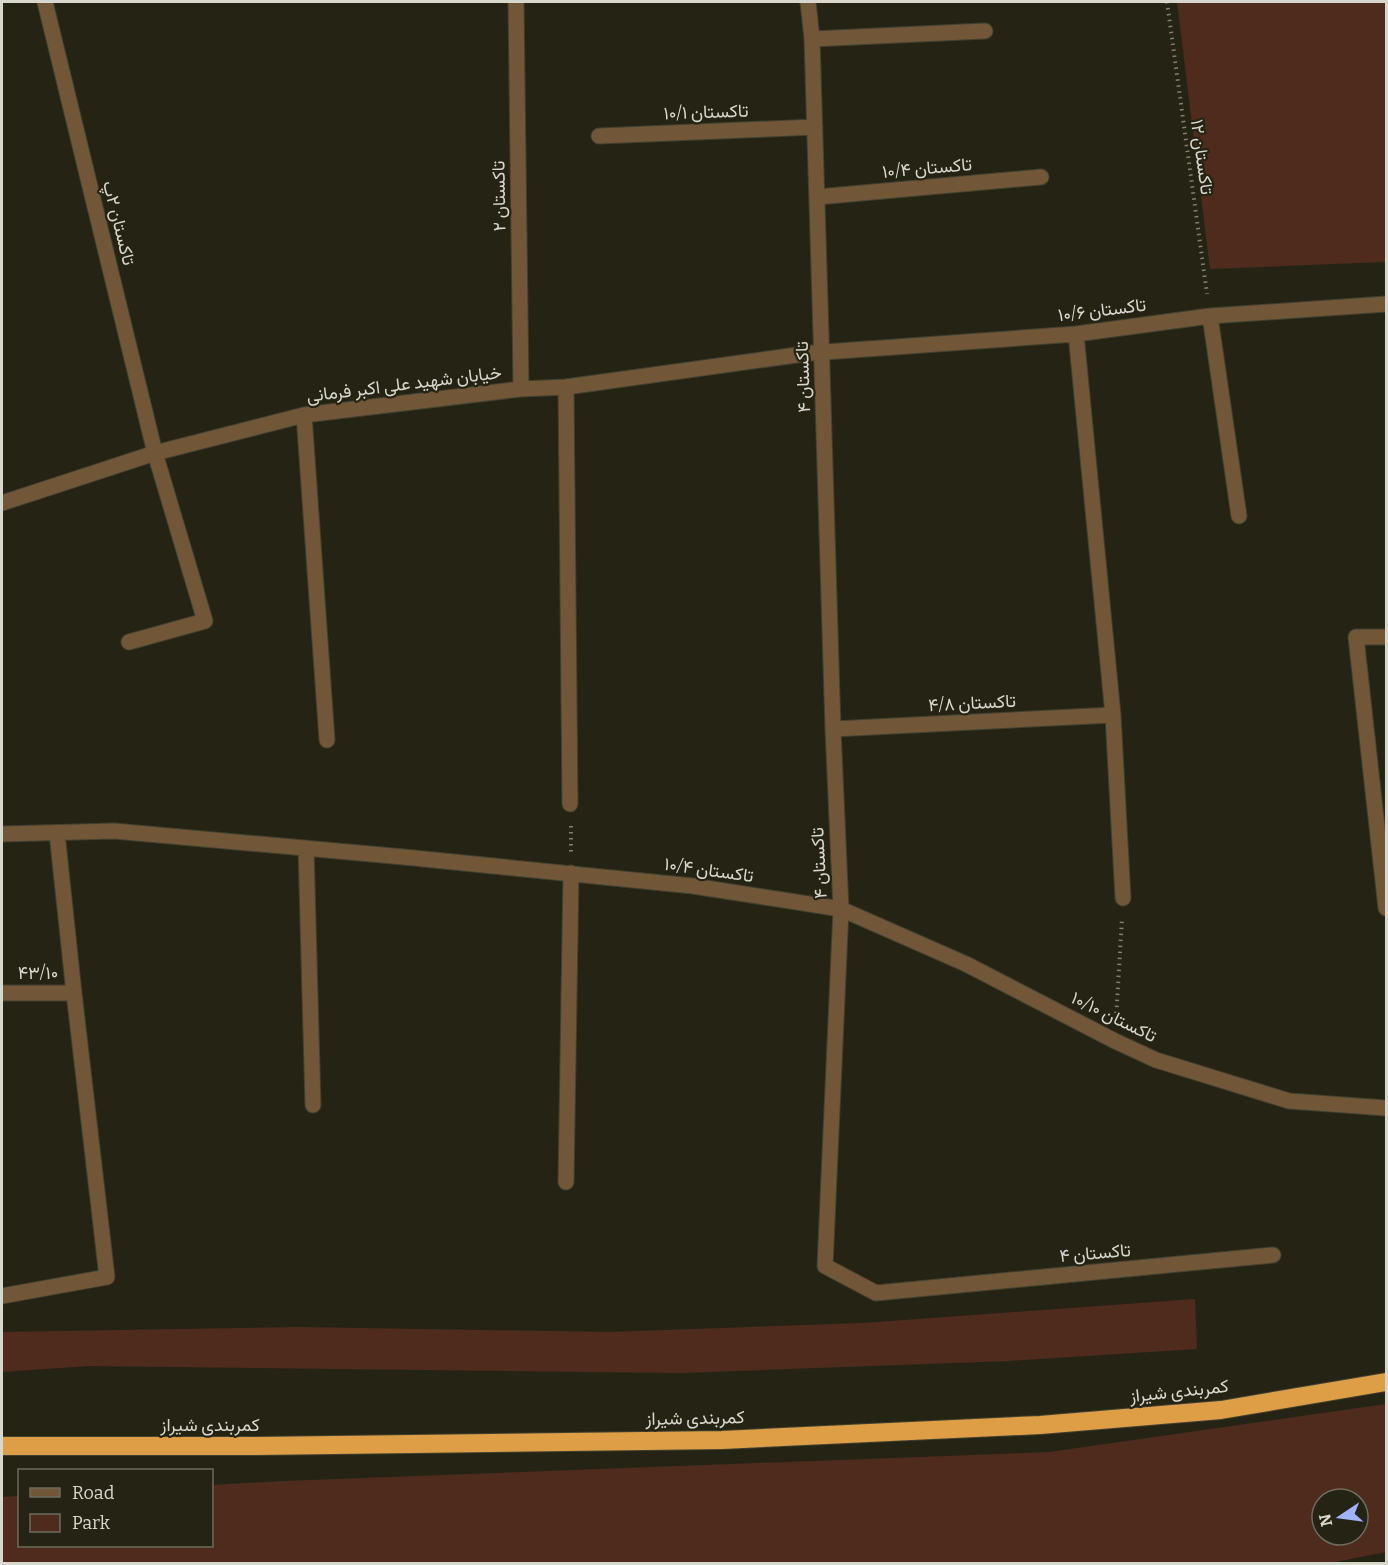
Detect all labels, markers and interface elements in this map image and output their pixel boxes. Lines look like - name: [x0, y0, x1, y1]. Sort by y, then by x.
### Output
- street label: تاکستان ۱۰/۱: [663, 100, 749, 124]
- street label: تاکستان ۱۲: [1186, 118, 1218, 196]
- street label: تاکستان ۱۰/۴: [881, 153, 973, 183]
- street label: تاکستان ۲: [487, 160, 511, 232]
- street label: تاکستان ۲پ: [97, 178, 140, 268]
- street label: تاکستان ۱۰/۶: [1057, 294, 1147, 326]
- street label: تاکستان ۴: [791, 341, 815, 413]
- street label: خیابان شهید علی اکبر فرمانی: [305, 361, 503, 407]
- street label: تاکستان ۴/۸: [928, 690, 1016, 716]
- street label: تاکستان ۴: [806, 827, 832, 899]
- street label: تاکستان ۱۰/۴: [663, 853, 755, 887]
- street label: ۴۳/۱۰: [18, 962, 58, 984]
- street label: تاکستان ۱۰/۱۰: [1068, 987, 1160, 1047]
- street label: تاکستان ۴: [1058, 1239, 1132, 1267]
- street label: کمربندی شیراز: [1127, 1375, 1230, 1407]
- street label: کمربندی شیراز: [644, 1406, 745, 1430]
- street label: کمربندی شیراز: [159, 1414, 260, 1436]
- legend: [18, 1469, 213, 1547]
- text: Road: [72, 1482, 115, 1504]
- north arrow: [1310, 1487, 1370, 1547]
- text: Park: [72, 1512, 111, 1534]
- text: N: [1315, 1512, 1337, 1528]

